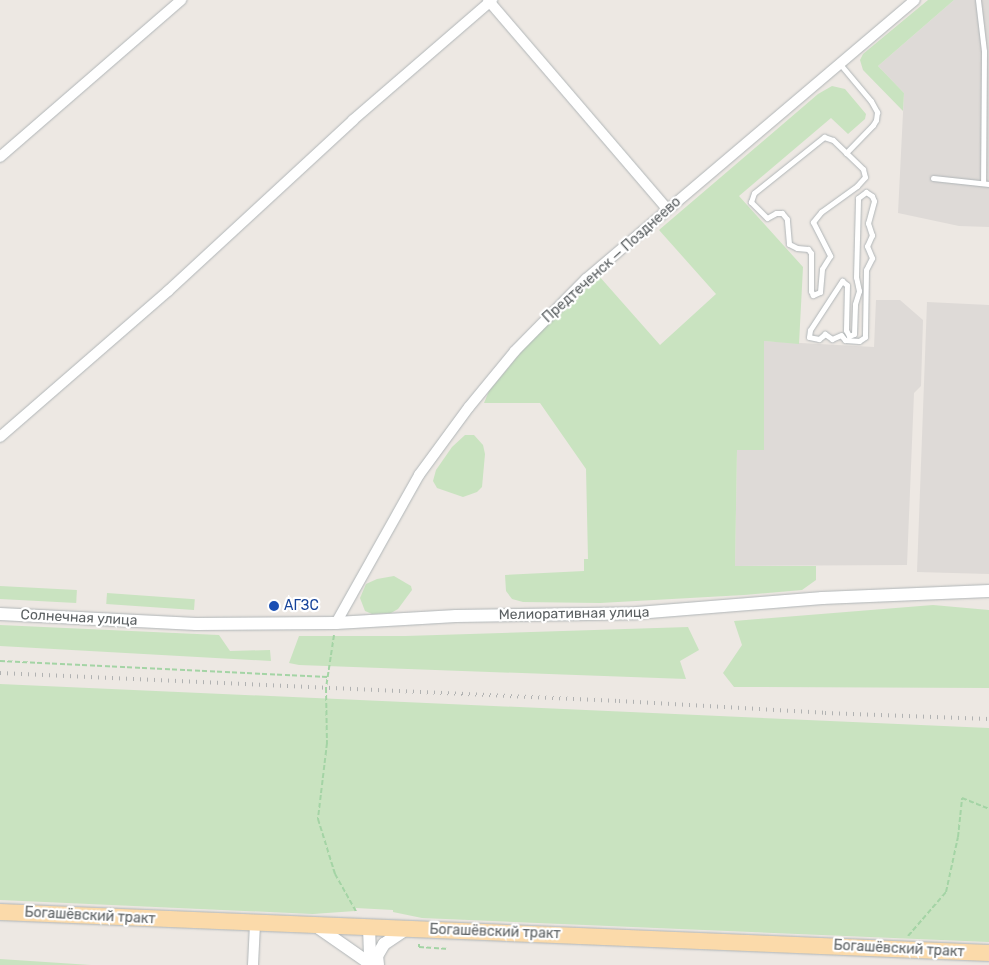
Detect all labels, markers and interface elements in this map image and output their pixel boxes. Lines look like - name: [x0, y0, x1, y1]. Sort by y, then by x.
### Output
- street label: Предтеченск — Позднеево: [539, 193, 685, 327]
- place label: АГЗС: [284, 598, 319, 614]
- marker: АГЗС: [268, 600, 280, 612]
- street label: Мелиоративная улица: [498, 604, 650, 624]
- street label: Солнечная улица: [20, 607, 138, 629]
- street label: Богашёвский тракт: [24, 904, 156, 928]
- street label: Богашёвский тракт: [429, 921, 561, 943]
- street label: Богашёвский тракт: [833, 937, 965, 961]

